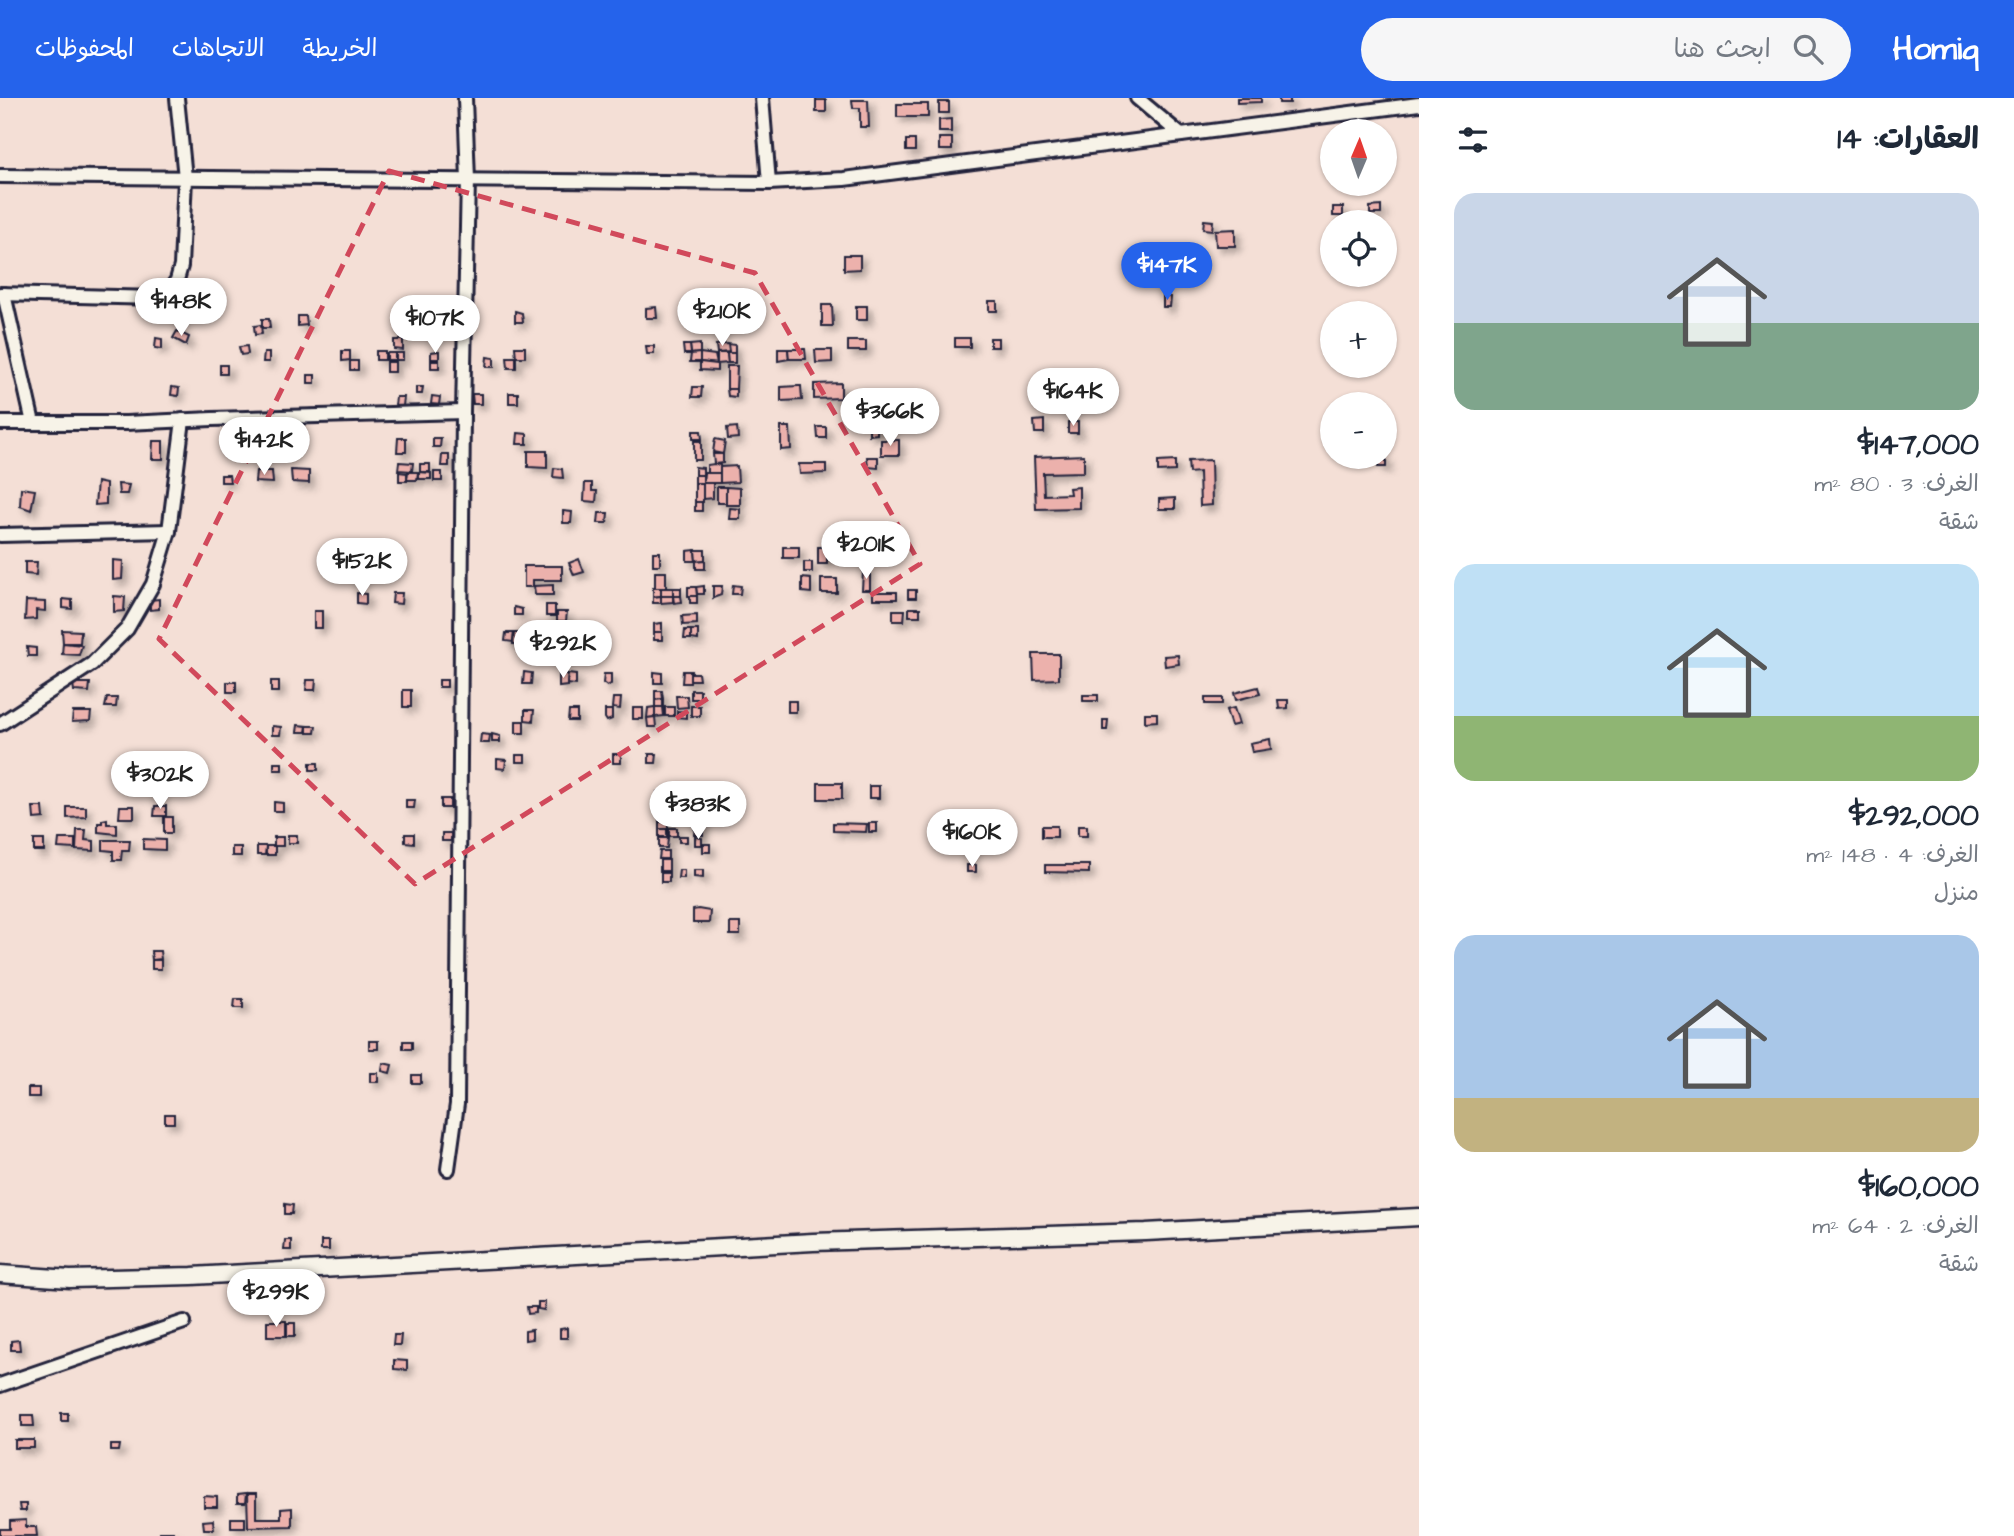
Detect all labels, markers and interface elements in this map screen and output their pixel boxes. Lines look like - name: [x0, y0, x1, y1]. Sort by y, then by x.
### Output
- search box: [1361, 18, 1851, 81]
- text: Homiq: [1893, 26, 1979, 72]
- icon: search: [1789, 30, 1827, 68]
- text: ابحث هنا: [1673, 31, 1771, 67]
- text: المحفوظات: [35, 32, 134, 66]
- text: الاتجاهات: [172, 32, 265, 66]
- text: الخريطة: [303, 32, 377, 66]
- text: العقارات: 14: [1837, 118, 1979, 160]
- north arrow: [1320, 119, 1396, 196]
- map controls: [1320, 119, 1397, 469]
- icon: filters: [1454, 121, 1492, 159]
- button: locate: [1320, 210, 1397, 287]
- icon: home: [1654, 239, 1780, 365]
- pin: $147K: [1118, 242, 1216, 302]
- text: $147K: [1137, 249, 1197, 281]
- pin: $148K: [132, 278, 230, 338]
- text: $148K: [151, 285, 211, 317]
- pin: $210K: [673, 288, 771, 348]
- text: $210K: [693, 295, 751, 327]
- pin: $107K: [386, 296, 484, 355]
- button: +: [1320, 301, 1397, 378]
- text: $107K: [406, 302, 464, 334]
- pin: $164K: [1024, 368, 1122, 428]
- text: $164K: [1043, 375, 1103, 407]
- pin: $366K: [841, 388, 939, 448]
- button: −: [1320, 392, 1397, 469]
- text: $366K: [856, 395, 924, 427]
- pin: $142K: [215, 418, 313, 477]
- text: $142K: [235, 424, 293, 456]
- text: $147,000: [1857, 424, 1979, 466]
- text: الغرف: 3 · 80 m²: [1814, 468, 1979, 500]
- text: شقة: [1939, 506, 1979, 538]
- pin: $201K: [817, 522, 915, 581]
- text: $201K: [837, 528, 895, 560]
- pin: $152K: [313, 538, 411, 598]
- text: $152K: [332, 545, 392, 577]
- icon: home: [1654, 610, 1780, 736]
- pin: $292K: [514, 620, 612, 680]
- text: $292K: [530, 627, 596, 659]
- pin: $302K: [111, 752, 209, 811]
- text: $302K: [127, 758, 193, 790]
- pin: $383K: [649, 782, 747, 841]
- text: $383K: [665, 788, 731, 820]
- text: $292,000: [1849, 795, 1979, 837]
- pin: $160K: [923, 810, 1021, 869]
- text: $160K: [943, 816, 1001, 848]
- text: الغرف: 4 · 148 m²: [1806, 839, 1979, 871]
- text: منزل: [1934, 877, 1979, 909]
- icon: home: [1654, 981, 1780, 1107]
- text: $160,000: [1859, 1166, 1979, 1208]
- text: الغرف: 2 · 64 m²: [1812, 1210, 1979, 1242]
- text: شقة: [1939, 1248, 1979, 1280]
- pin: $299K: [227, 1270, 325, 1329]
- text: $299K: [243, 1276, 309, 1308]

